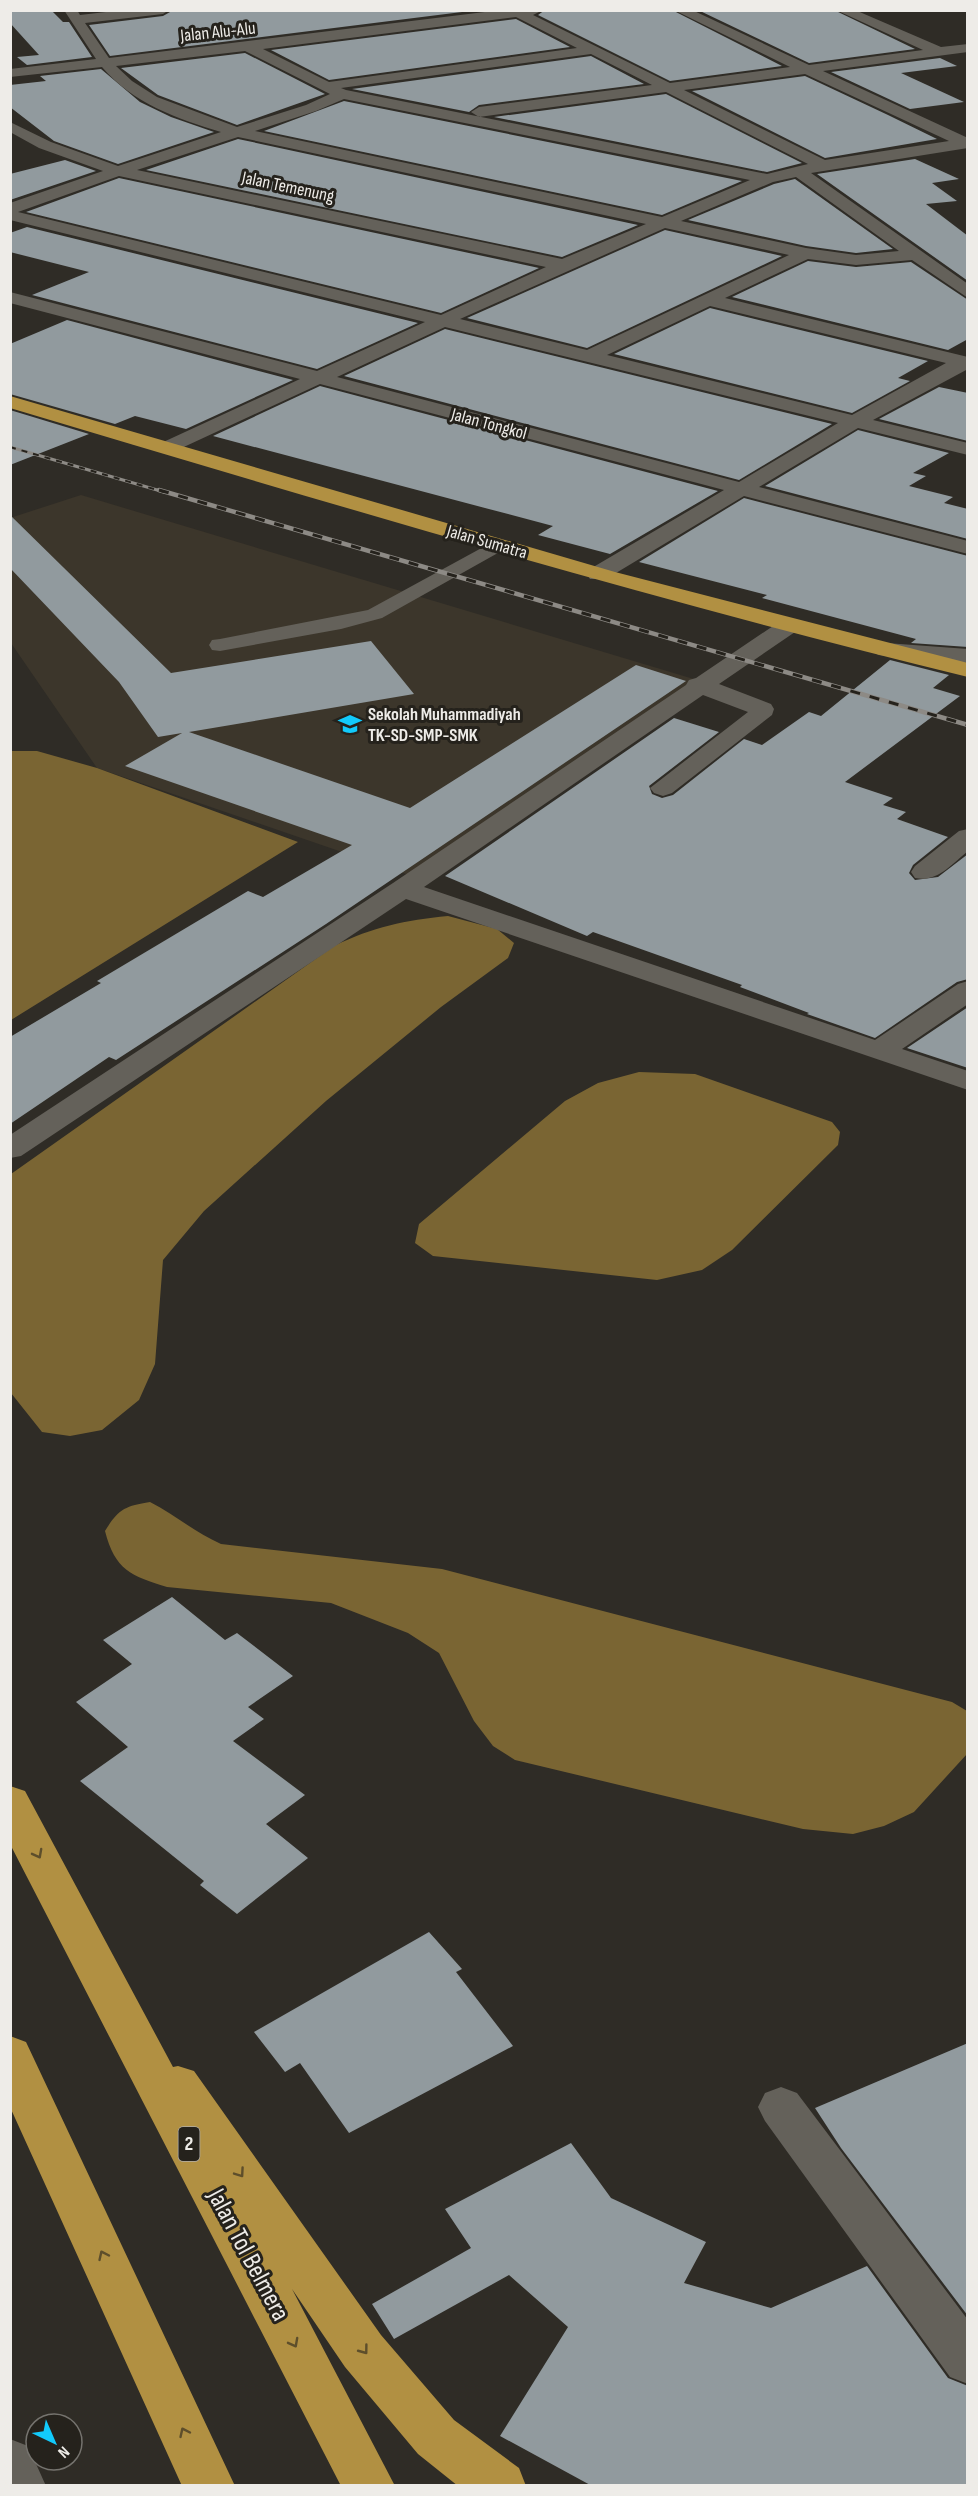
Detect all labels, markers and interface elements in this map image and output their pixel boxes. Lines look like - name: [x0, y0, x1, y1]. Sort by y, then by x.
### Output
- street label: Jalan Alu-Alu: [178, 18, 257, 46]
- street label: Jalan Temenung: [239, 167, 336, 207]
- street label: Jalan Tongkol: [448, 404, 529, 444]
- street label: Jalan Sumatra: [444, 520, 530, 563]
- place label: Sekolah Muhammadiyah TK-SD-SMP-SMK: [368, 704, 521, 746]
- school or university icon: Sekolah Muhammadiyah TK-SD-SMP-SMK: [337, 711, 363, 737]
- one-way arrow: [30, 1847, 42, 1858]
- road number: 2: [178, 2127, 200, 2161]
- one-way arrow: [233, 2167, 244, 2178]
- street label: Jalan Tol Belmera: [200, 2183, 296, 2326]
- one-way arrow: [98, 2251, 110, 2262]
- one-way arrow: [287, 2336, 298, 2347]
- one-way arrow: [356, 2344, 367, 2355]
- north arrow: [24, 2412, 84, 2472]
- one-way arrow: [180, 2428, 192, 2439]
- text: N: [54, 2442, 73, 2462]

